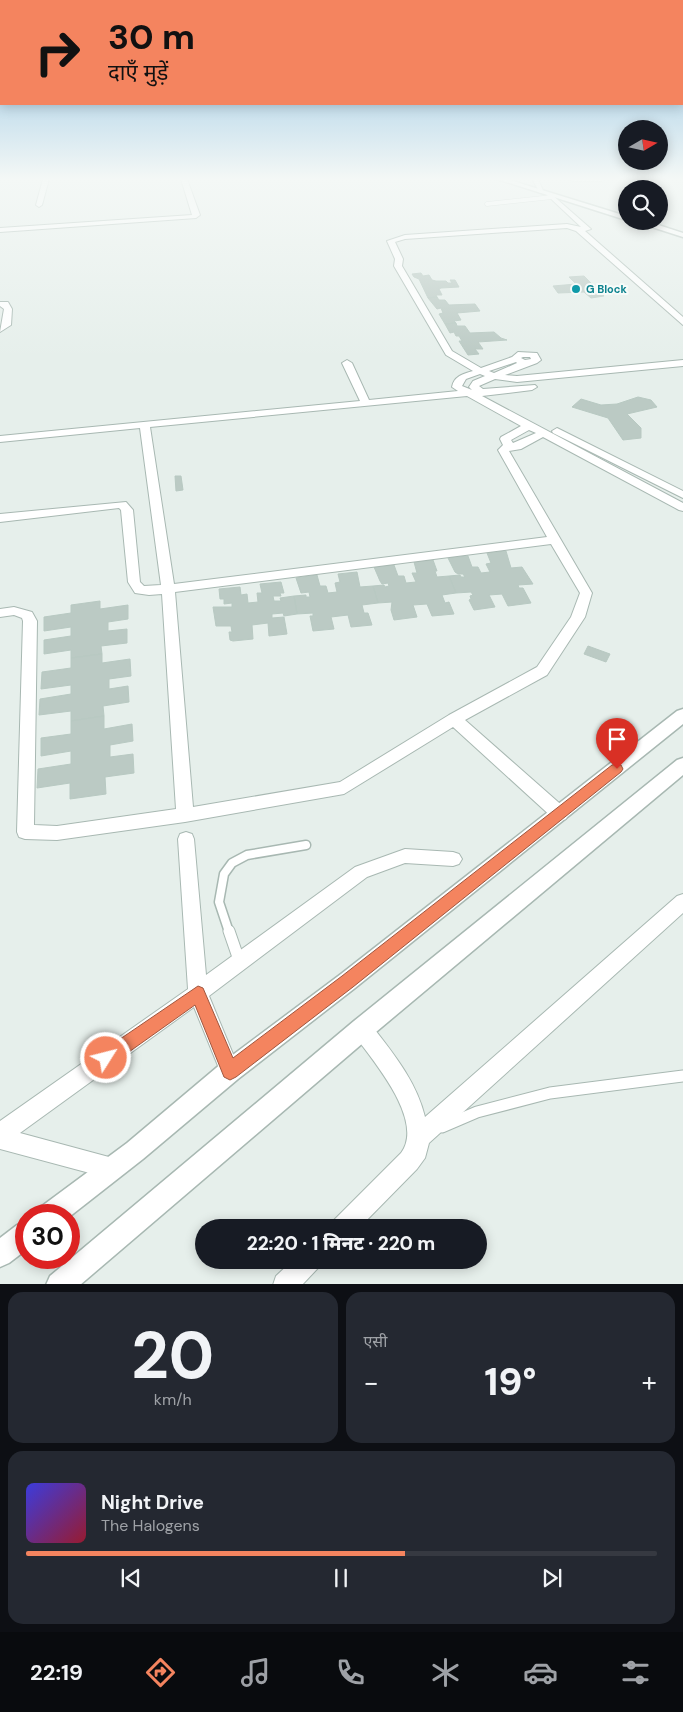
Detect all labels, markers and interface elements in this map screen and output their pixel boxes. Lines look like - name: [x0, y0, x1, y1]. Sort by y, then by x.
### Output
- text: 30 m: [108, 14, 195, 60]
- icon: right: [25, 20, 90, 85]
- text: दाएँ मुड़ें: [108, 58, 168, 87]
- north arrow: [618, 120, 668, 170]
- map controls: [618, 120, 668, 230]
- button: search: [618, 180, 668, 230]
- place label: G Block: [586, 282, 627, 296]
- marker: G Block: [570, 283, 582, 295]
- pin: [596, 718, 638, 769]
- icon: arrive: [603, 725, 631, 753]
- position arrow: [79, 1031, 131, 1083]
- speed limit sign: 30: [15, 1204, 80, 1269]
- text: 22:20 · 1 मिनट · 220 m: [247, 1231, 435, 1256]
- text: 20: [131, 1314, 214, 1398]
- text: एसी: [364, 1331, 387, 1352]
- text: 19°: [484, 1357, 536, 1407]
- text: −: [364, 1364, 379, 1401]
- text: +: [642, 1364, 657, 1401]
- text: km/h: [154, 1389, 192, 1410]
- text: Night Drive: [101, 1490, 204, 1515]
- text: The Halogens: [101, 1515, 200, 1536]
- icon: previous: [117, 1564, 145, 1592]
- icon: pause: [327, 1564, 355, 1592]
- icon: next: [538, 1564, 566, 1592]
- icon: directions: [143, 1655, 178, 1690]
- icon: music: [238, 1655, 273, 1690]
- icon: phone: [333, 1655, 368, 1690]
- icon: climate: [428, 1655, 463, 1690]
- icon: car: [523, 1655, 558, 1690]
- icon: filters: [618, 1655, 653, 1690]
- text: 22:19: [30, 1658, 83, 1687]

